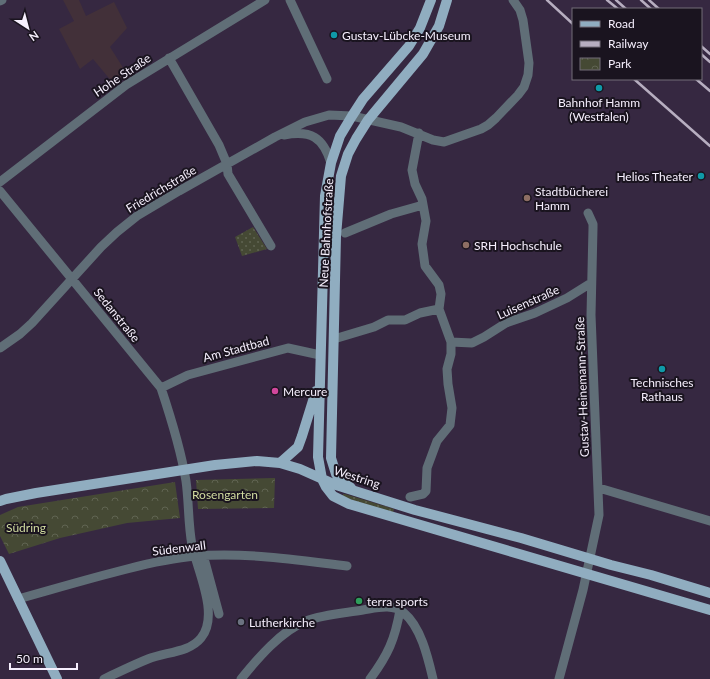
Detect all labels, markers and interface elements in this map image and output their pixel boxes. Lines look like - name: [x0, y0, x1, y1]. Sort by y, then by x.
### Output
- north arrow: [8, 8, 48, 48]
- legend: [572, 8, 702, 80]
- text: Road: [608, 16, 635, 31]
- place label: Gustav-Lübcke-Museum: [342, 28, 471, 43]
- text: N: [27, 29, 41, 44]
- marker: Gustav-Lübcke-Museum: [329, 30, 339, 40]
- text: Railway: [608, 36, 649, 51]
- street label: Hohe Straße: [90, 50, 154, 100]
- text: Park: [608, 56, 632, 71]
- marker: Bahnhof Hamm (Westfalen): [594, 83, 604, 93]
- place label: Bahnhof Hamm (Westfalen): [558, 95, 640, 124]
- street label: Friedrichstraße: [123, 162, 199, 216]
- place label: Helios Theater: [616, 169, 694, 184]
- marker: Helios Theater: [696, 171, 706, 181]
- street label: Neue Bahnhofstraße: [316, 178, 336, 288]
- place label: Stadtbücherei Hamm: [535, 184, 608, 213]
- marker: Stadtbücherei Hamm: [522, 193, 532, 203]
- place label: SRH Hochschule: [474, 238, 562, 253]
- marker: SRH Hochschule: [461, 240, 471, 250]
- street label: Luisenstraße: [495, 282, 561, 322]
- street label: Sedanstraße: [91, 285, 143, 345]
- street label: Gustav-Heinemann-Straße: [572, 317, 592, 457]
- street label: Am Stadtbad: [201, 333, 271, 365]
- marker: Technisches Rathaus: [657, 364, 667, 374]
- place label: Technisches Rathaus: [630, 375, 694, 404]
- place label: Mercure: [283, 384, 327, 399]
- marker: Mercure: [270, 386, 280, 396]
- street label: Westring: [332, 462, 382, 492]
- park label: Rosengarten: [192, 487, 258, 502]
- park label: Südring: [6, 520, 46, 535]
- street label: Südenwall: [151, 537, 207, 559]
- place label: terra sports: [367, 594, 428, 609]
- marker: terra sports: [354, 596, 364, 606]
- place label: Lutherkirche: [249, 615, 315, 630]
- marker: Lutherkirche: [236, 617, 246, 627]
- scale bar: [10, 645, 77, 671]
- text: 50 m: [16, 651, 43, 666]

